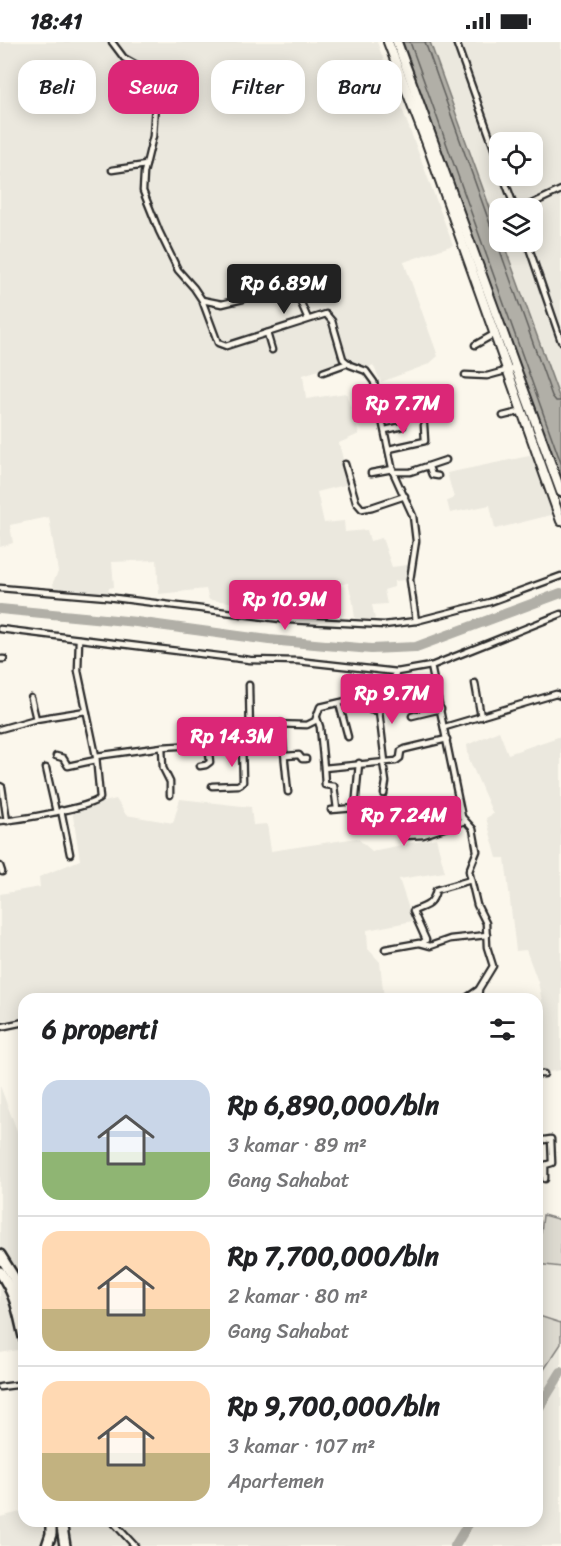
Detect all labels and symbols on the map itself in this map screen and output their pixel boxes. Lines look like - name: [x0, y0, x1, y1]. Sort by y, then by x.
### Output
- pin: Rp 6.89M: [222, 264, 346, 315]
- pin: Rp 7.7M: [348, 384, 458, 435]
- pin: Rp 10.9M: [223, 580, 347, 631]
- pin: Rp 9.7M: [337, 674, 447, 725]
- pin: Rp 14.3M: [170, 717, 294, 768]
- pin: Rp 7.24M: [342, 796, 466, 847]

